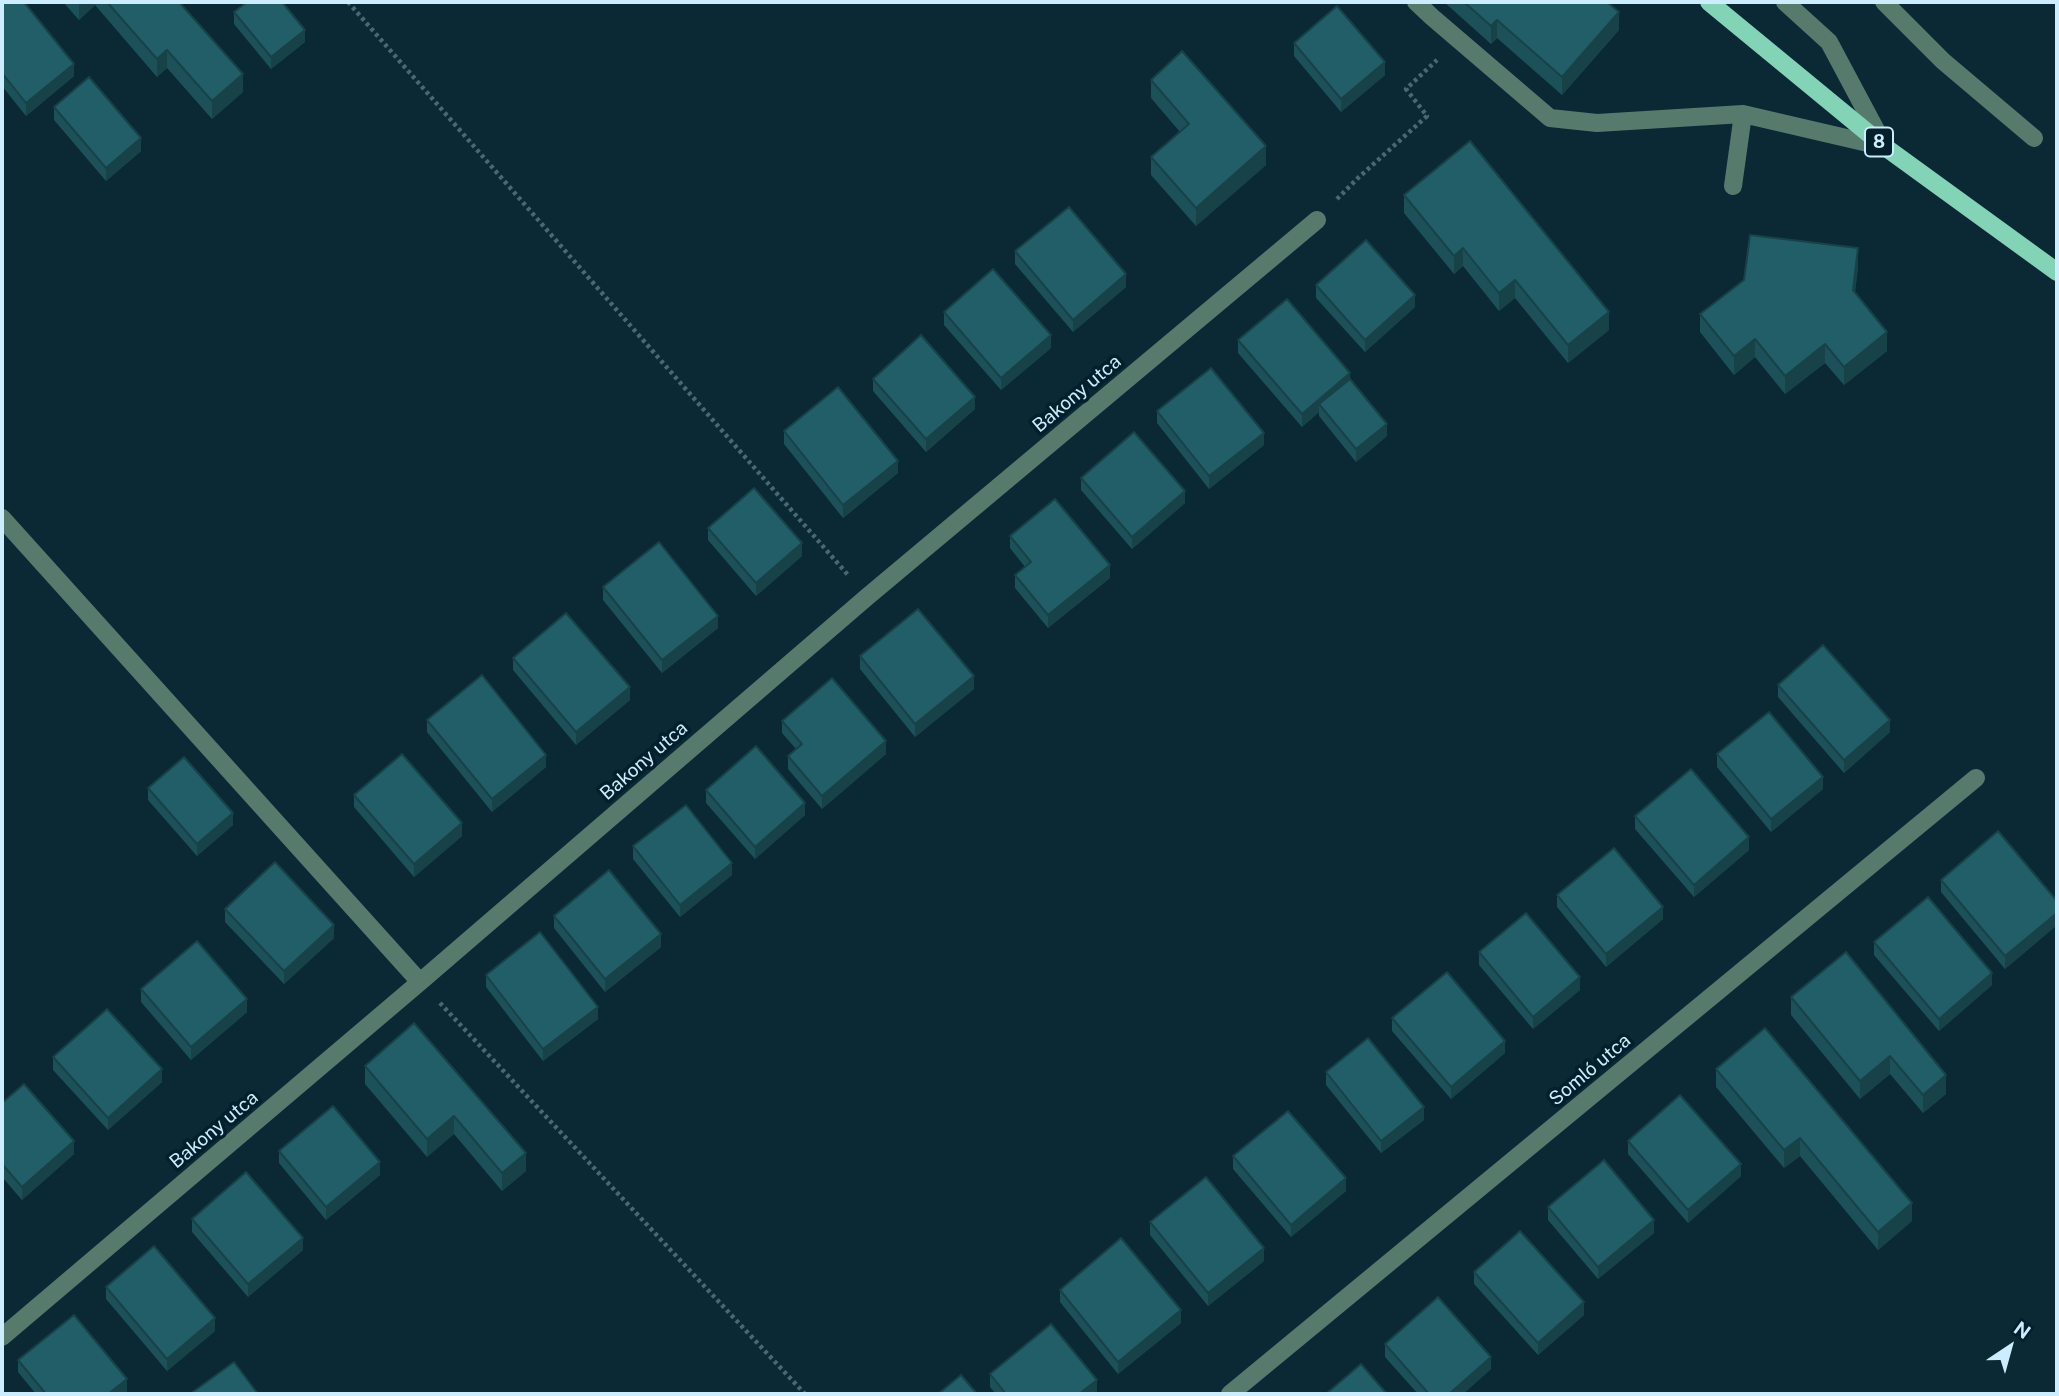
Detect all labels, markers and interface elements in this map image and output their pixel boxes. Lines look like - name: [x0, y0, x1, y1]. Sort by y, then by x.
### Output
- road number: 8: [1865, 127, 1893, 156]
- street label: Bakony utca: [1028, 350, 1126, 438]
- street label: Bakony utca: [596, 717, 692, 805]
- street label: Somló utca: [1545, 1029, 1635, 1111]
- street label: Bakony utca: [165, 1086, 263, 1174]
- north arrow: [1975, 1312, 2045, 1382]
- text: N: [2010, 1317, 2035, 1343]

